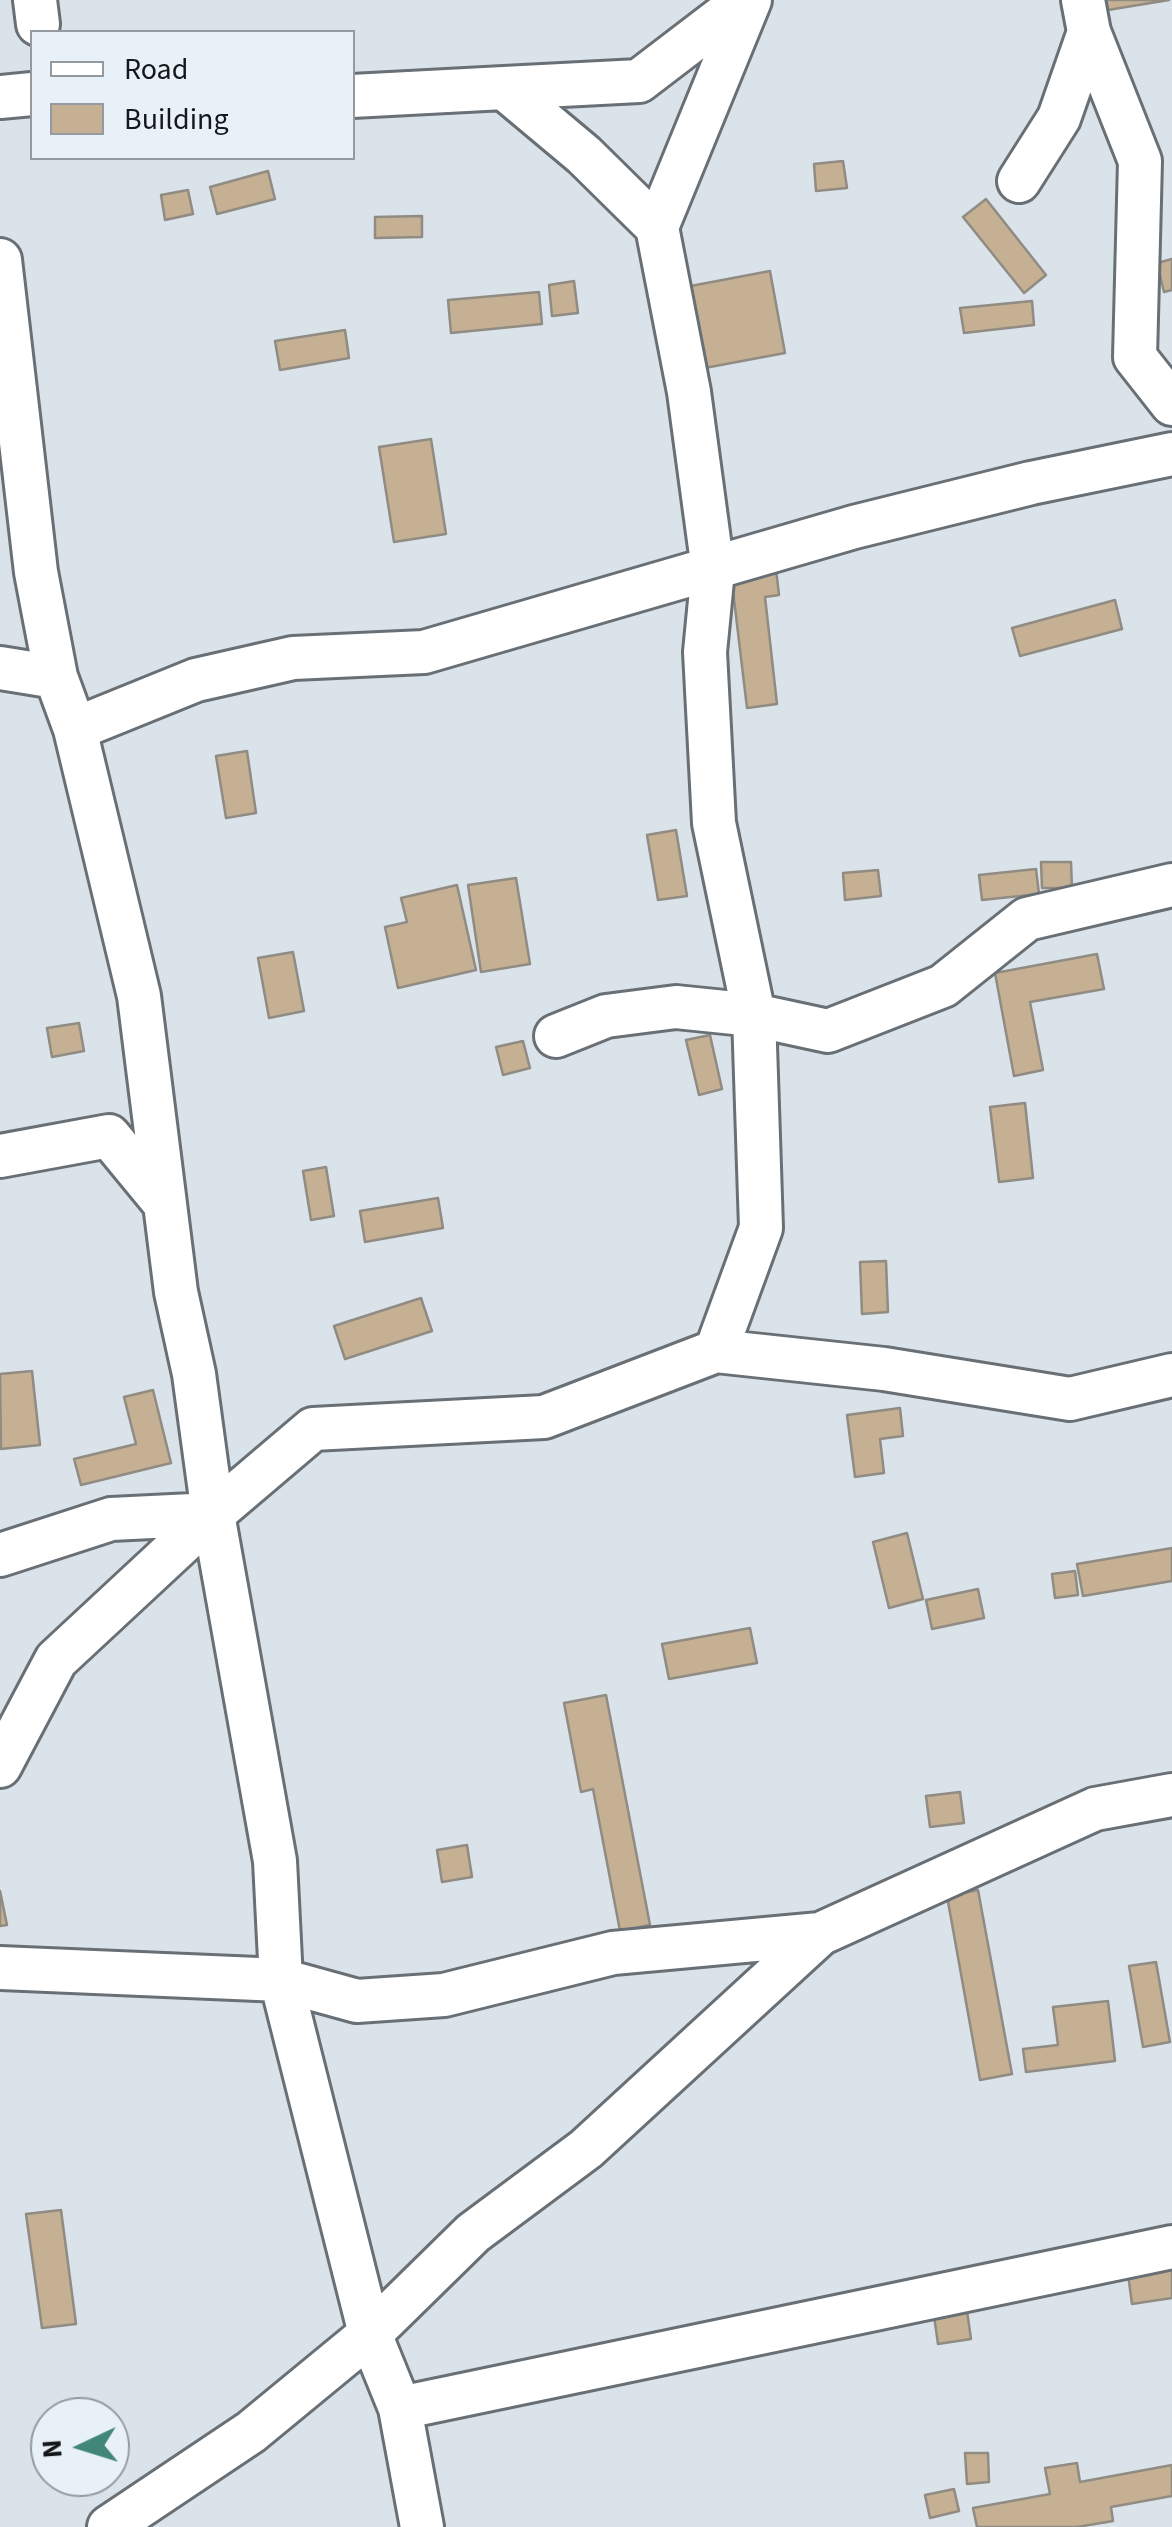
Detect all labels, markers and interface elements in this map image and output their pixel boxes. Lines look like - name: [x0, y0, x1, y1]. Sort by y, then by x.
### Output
- legend: [30, 30, 355, 160]
- text: Road: [124, 48, 188, 91]
- text: Building: [124, 98, 229, 141]
- north arrow: [30, 2397, 130, 2497]
- text: N: [31, 2438, 73, 2460]

